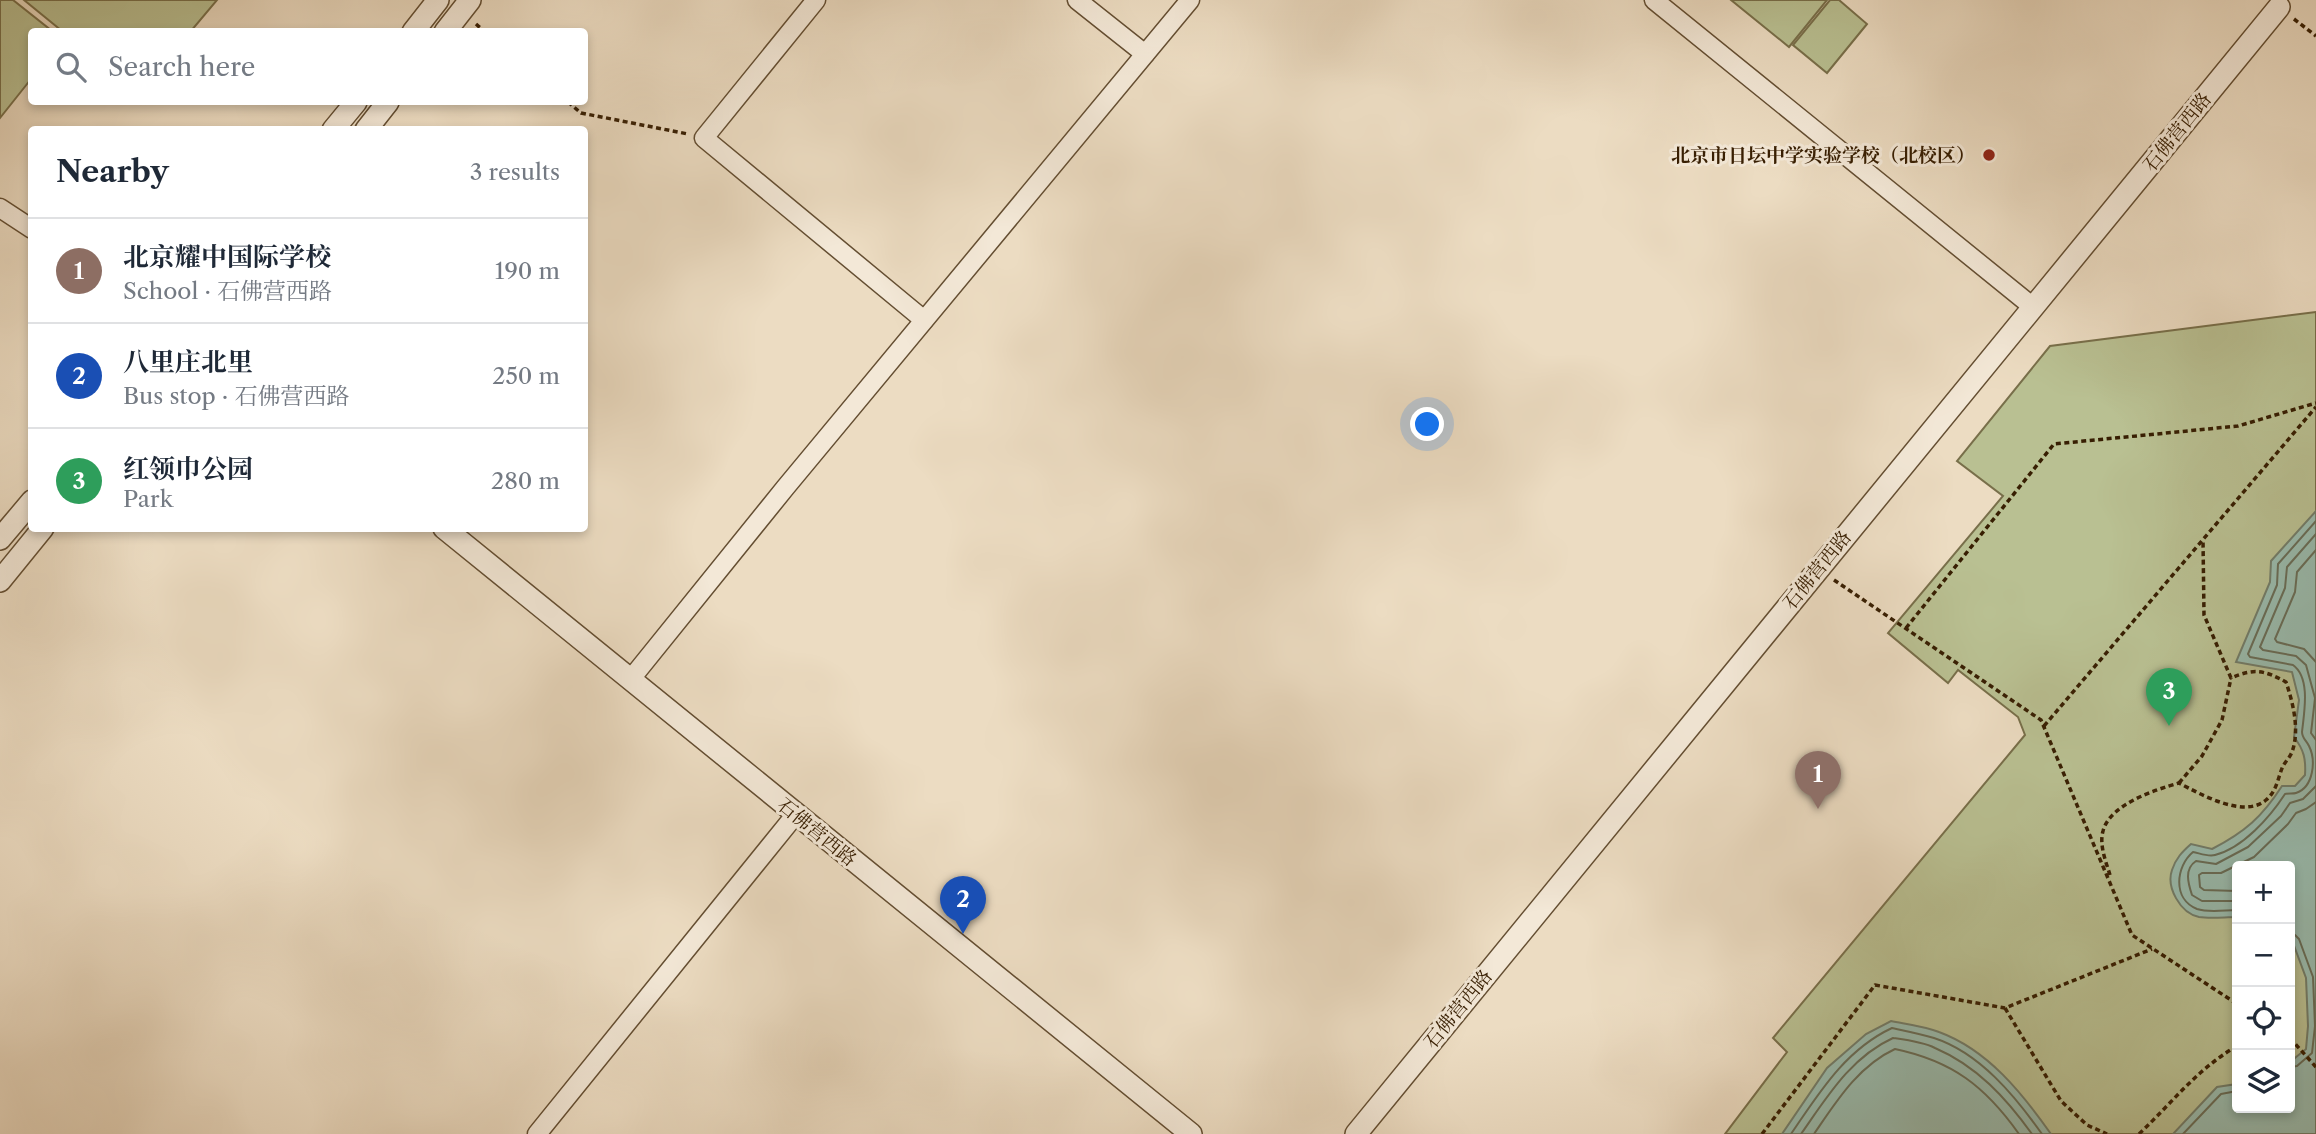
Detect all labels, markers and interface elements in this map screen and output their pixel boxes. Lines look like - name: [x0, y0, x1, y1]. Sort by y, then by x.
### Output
- search box: [28, 28, 588, 105]
- icon: search: [52, 48, 90, 86]
- text: Search here: [108, 51, 255, 83]
- street label: 石佛营西路: [2138, 88, 2216, 176]
- place label: 北京市日坛中学实验学校（北校区）: [1671, 144, 1975, 167]
- marker: 北京市日坛中学实验学校（北校区）: [1981, 147, 1997, 163]
- text: Nearby: [56, 153, 169, 190]
- text: 3 results: [470, 158, 560, 186]
- text: 北京耀中国际学校: [123, 241, 331, 273]
- text: 1: [74, 257, 84, 285]
- text: 190 m: [495, 257, 560, 285]
- text: School · 石佛营西路: [123, 277, 332, 305]
- text: 八里庄北里: [123, 346, 253, 378]
- text: 2: [72, 362, 86, 390]
- text: 250 m: [492, 362, 560, 390]
- text: Bus stop · 石佛营西路: [123, 382, 349, 410]
- your location: [1410, 407, 1444, 441]
- text: 红领巾公园: [123, 453, 253, 485]
- text: 3: [73, 467, 86, 495]
- text: 280 m: [491, 467, 560, 495]
- text: Park: [123, 485, 173, 513]
- street label: 石佛营西路: [1778, 526, 1856, 614]
- pin: 3: [2146, 668, 2192, 726]
- pin: 1: [1795, 751, 1841, 809]
- street label: 石佛营西路: [773, 793, 861, 871]
- map controls: [2232, 861, 2295, 1113]
- button: +: [2232, 861, 2295, 924]
- pin: 2: [940, 876, 986, 934]
- button: −: [2232, 924, 2295, 987]
- street label: 石佛营西路: [1419, 965, 1497, 1053]
- button: locate: [2232, 987, 2295, 1050]
- button: layers: [2232, 1050, 2295, 1113]

